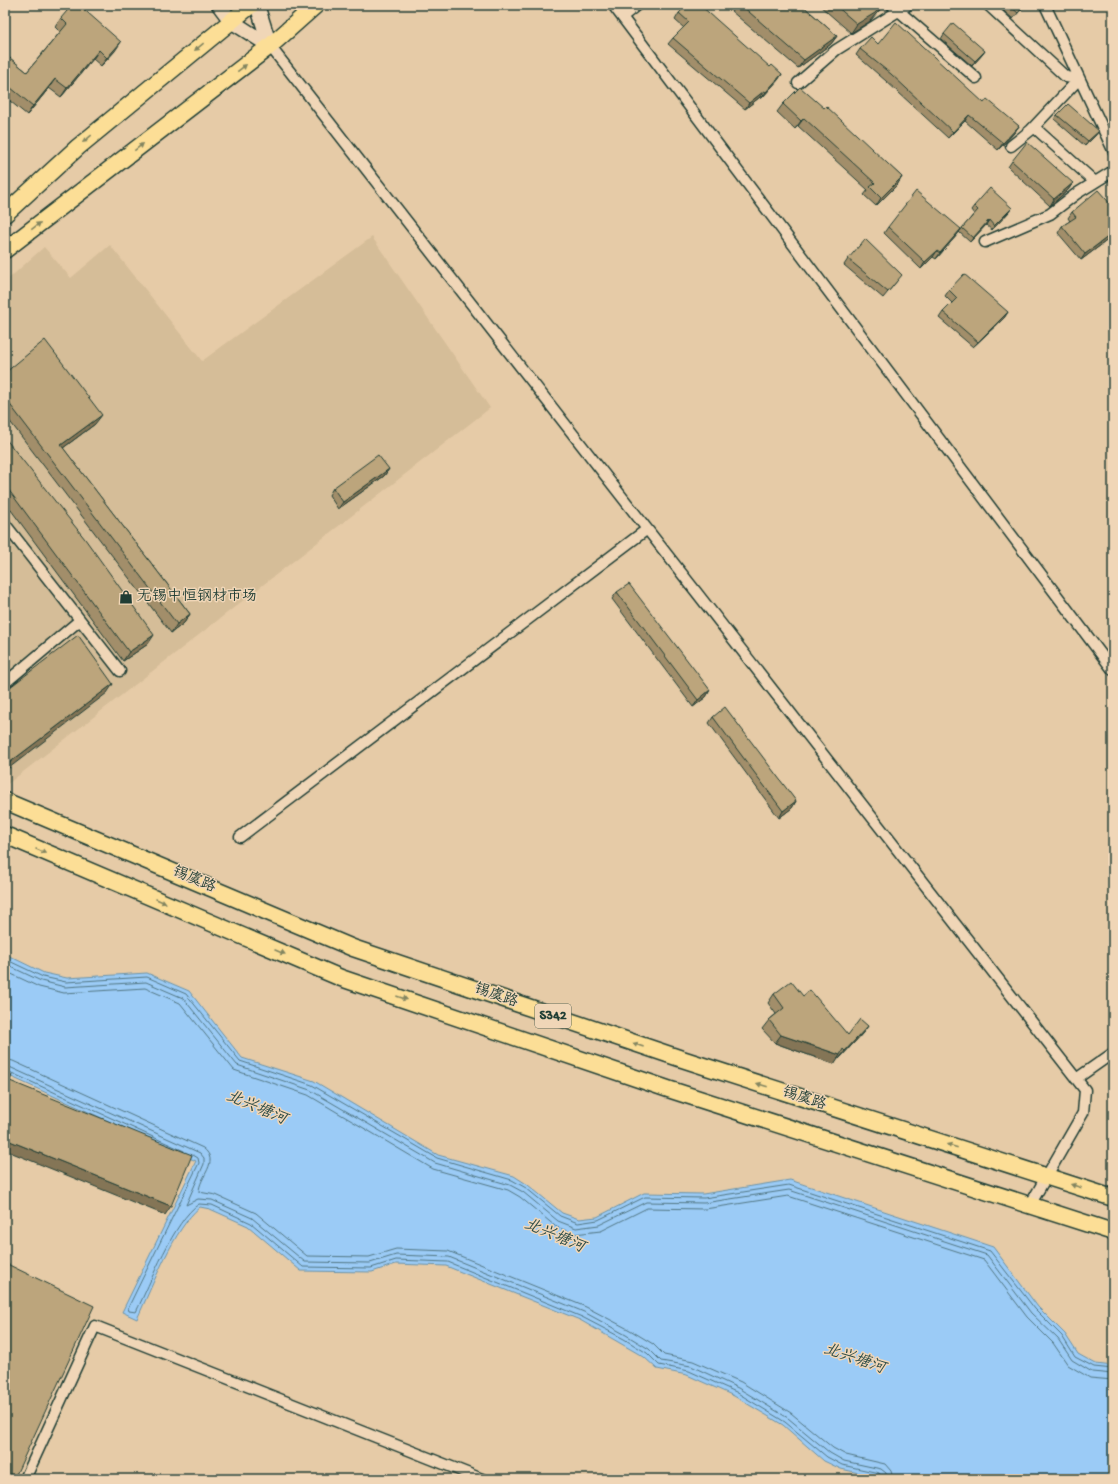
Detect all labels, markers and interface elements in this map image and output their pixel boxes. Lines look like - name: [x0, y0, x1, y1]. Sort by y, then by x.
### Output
- one-way arrow: [193, 43, 204, 52]
- one-way arrow: [236, 63, 247, 72]
- one-way arrow: [82, 134, 93, 143]
- one-way arrow: [133, 143, 144, 151]
- one-way arrow: [30, 222, 41, 231]
- place label: 无锡中恒钢材市场: [137, 587, 257, 606]
- shop icon: 无锡中恒钢材市场: [118, 589, 134, 605]
- one-way arrow: [35, 848, 47, 854]
- street label: 锡虞路: [170, 863, 218, 897]
- one-way arrow: [155, 899, 167, 905]
- one-way arrow: [275, 949, 286, 955]
- street label: 锡虞路: [472, 980, 520, 1012]
- one-way arrow: [396, 996, 408, 1002]
- road number: S342: [535, 1004, 571, 1028]
- one-way arrow: [632, 1041, 644, 1047]
- one-way arrow: [755, 1082, 767, 1088]
- street label: 锡虞路: [780, 1083, 828, 1115]
- water label: 北兴塘河: [223, 1086, 293, 1131]
- one-way arrow: [946, 1143, 958, 1149]
- one-way arrow: [1070, 1183, 1082, 1189]
- water label: 北兴塘河: [521, 1214, 591, 1259]
- water label: 北兴塘河: [821, 1339, 891, 1380]

